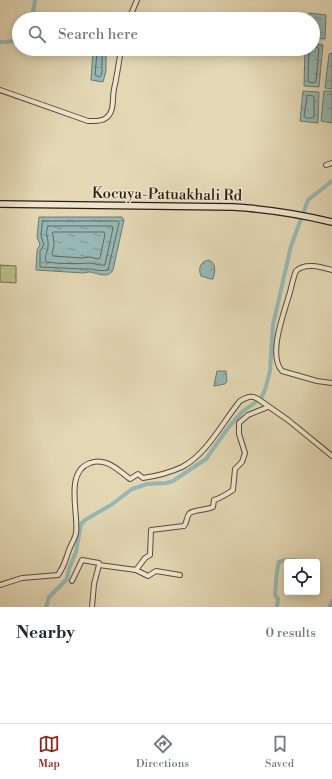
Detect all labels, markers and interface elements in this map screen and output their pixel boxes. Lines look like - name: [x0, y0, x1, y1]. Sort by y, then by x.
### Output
- search box: [12, 12, 320, 56]
- icon: search: [26, 23, 48, 45]
- text: Search here: [58, 25, 138, 44]
- street label: Kocuya-Patuakhali Rd: [92, 184, 243, 205]
- map controls: [284, 559, 320, 595]
- button: locate: [284, 559, 320, 595]
- text: Nearby: [16, 622, 75, 644]
- text: 0 results: [265, 625, 316, 641]
- tab: Map: [38, 733, 60, 771]
- tab: Directions: [136, 733, 189, 771]
- tab: Saved: [265, 733, 294, 771]

